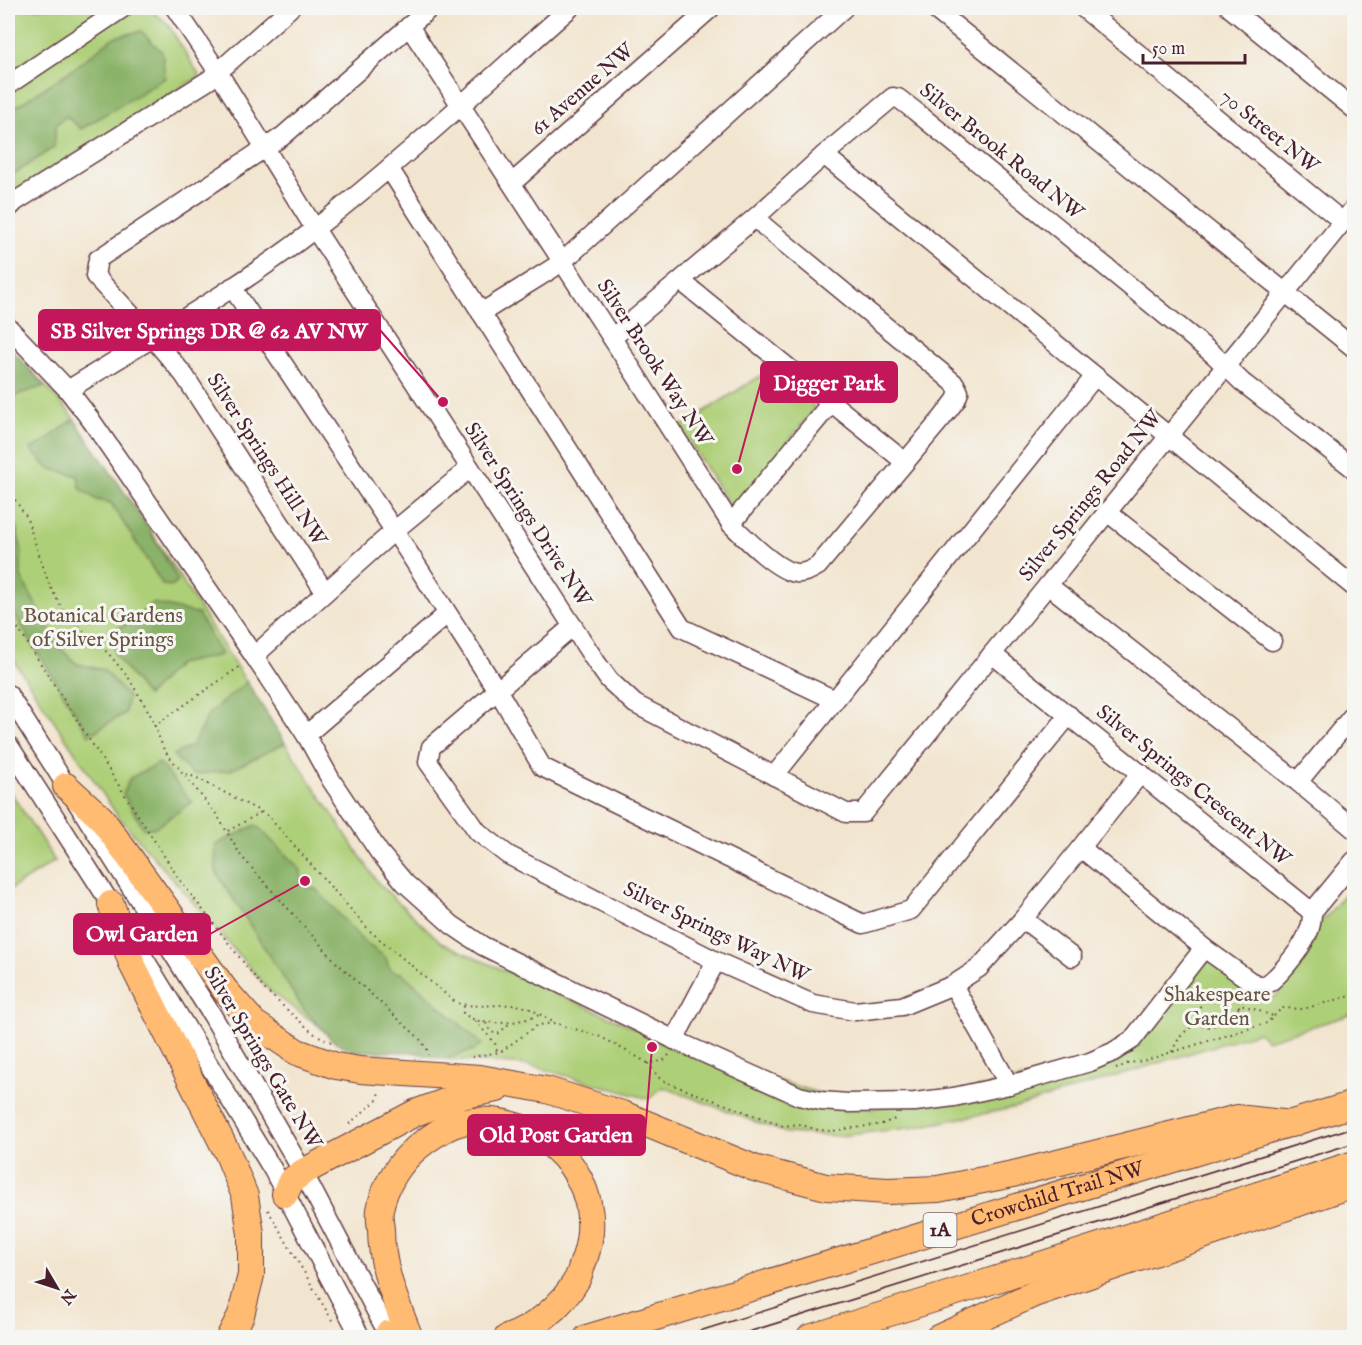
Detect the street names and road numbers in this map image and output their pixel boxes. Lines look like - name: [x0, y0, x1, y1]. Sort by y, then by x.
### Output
- street label: 61 Avenue NW: [526, 37, 641, 142]
- street label: Silver Brook Road NW: [914, 78, 1089, 227]
- street label: 70 Street NW: [1214, 84, 1325, 181]
- street label: Silver Brook Way NW: [590, 274, 719, 452]
- street label: Silver Springs Hill NW: [200, 368, 333, 552]
- street label: Silver Springs Road NW: [1013, 404, 1169, 587]
- street label: Silver Springs Drive NW: [457, 418, 597, 613]
- street label: Silver Springs Crescent NW: [1090, 699, 1296, 873]
- street label: Silver Springs Way NW: [619, 876, 814, 990]
- street label: Silver Springs Gate NW: [197, 962, 328, 1155]
- street label: Crowchild Trail NW: [968, 1155, 1148, 1234]
- road number: 1A: [924, 1213, 956, 1247]

